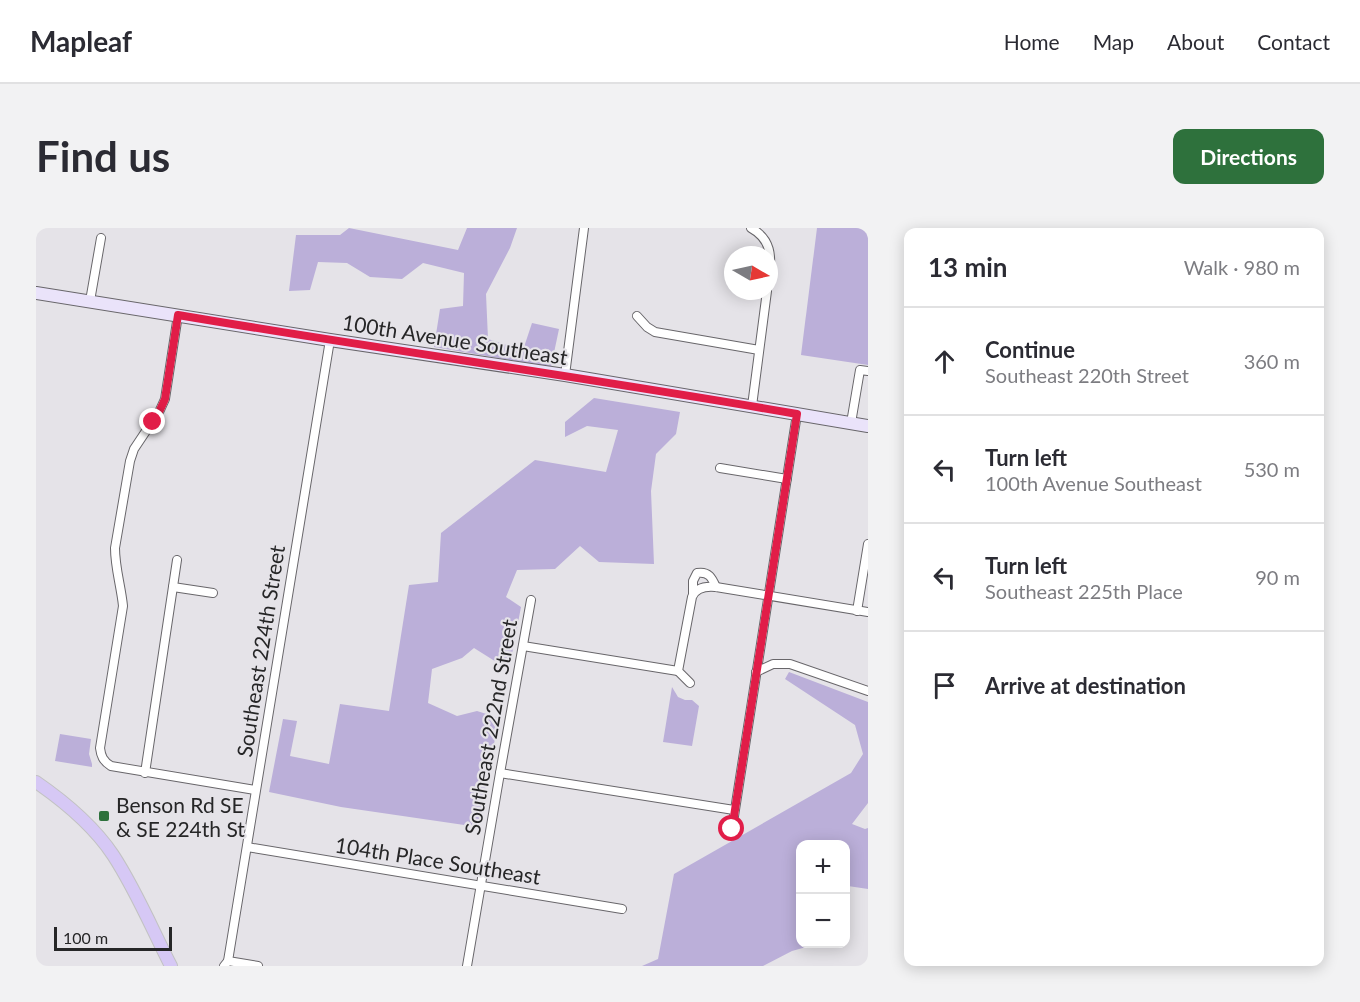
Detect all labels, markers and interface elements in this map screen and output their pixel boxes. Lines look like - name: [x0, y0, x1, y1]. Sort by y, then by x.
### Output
- text: Mapleaf: [30, 24, 132, 58]
- text: Home: [1004, 29, 1060, 54]
- text: Map: [1093, 29, 1134, 54]
- text: About: [1167, 29, 1224, 54]
- text: Contact: [1257, 29, 1330, 54]
- button: Directions: [1173, 129, 1324, 184]
- text: Find us: [36, 131, 170, 181]
- north arrow: [724, 246, 778, 300]
- text: 13 min: [928, 251, 1008, 283]
- text: Walk · 980 m: [1184, 255, 1300, 279]
- street label: 100th Avenue Southeast: [341, 309, 570, 369]
- text: Continue: [985, 336, 1075, 363]
- icon: ahead: [928, 345, 961, 378]
- text: 360 m: [1244, 349, 1300, 373]
- text: Southeast 220th Street: [985, 363, 1189, 387]
- route end: [139, 408, 165, 434]
- text: Turn left: [985, 444, 1067, 471]
- icon: left: [928, 453, 961, 486]
- text: 530 m: [1244, 457, 1300, 481]
- text: 100th Avenue Southeast: [985, 471, 1202, 495]
- street label: Southeast 224th Street: [231, 543, 289, 759]
- text: Turn left: [985, 552, 1067, 579]
- icon: left: [928, 561, 961, 594]
- text: 90 m: [1255, 565, 1300, 589]
- text: Southeast 225th Place: [985, 579, 1183, 603]
- street label: Southeast 222nd Street: [459, 617, 521, 837]
- icon: arrive: [928, 669, 961, 702]
- text: Arrive at destination: [985, 672, 1186, 699]
- place label: Benson Rd SE & SE 224th St: [116, 792, 245, 841]
- marker: Benson Rd SE & SE 224th St: [97, 809, 111, 823]
- route start: [718, 815, 744, 841]
- street label: 104th Place Southeast: [333, 831, 543, 889]
- map controls: [796, 840, 850, 948]
- button: +: [796, 840, 850, 894]
- button: −: [796, 894, 850, 948]
- scale bar: [54, 924, 172, 952]
- text: 100 m: [63, 928, 108, 947]

